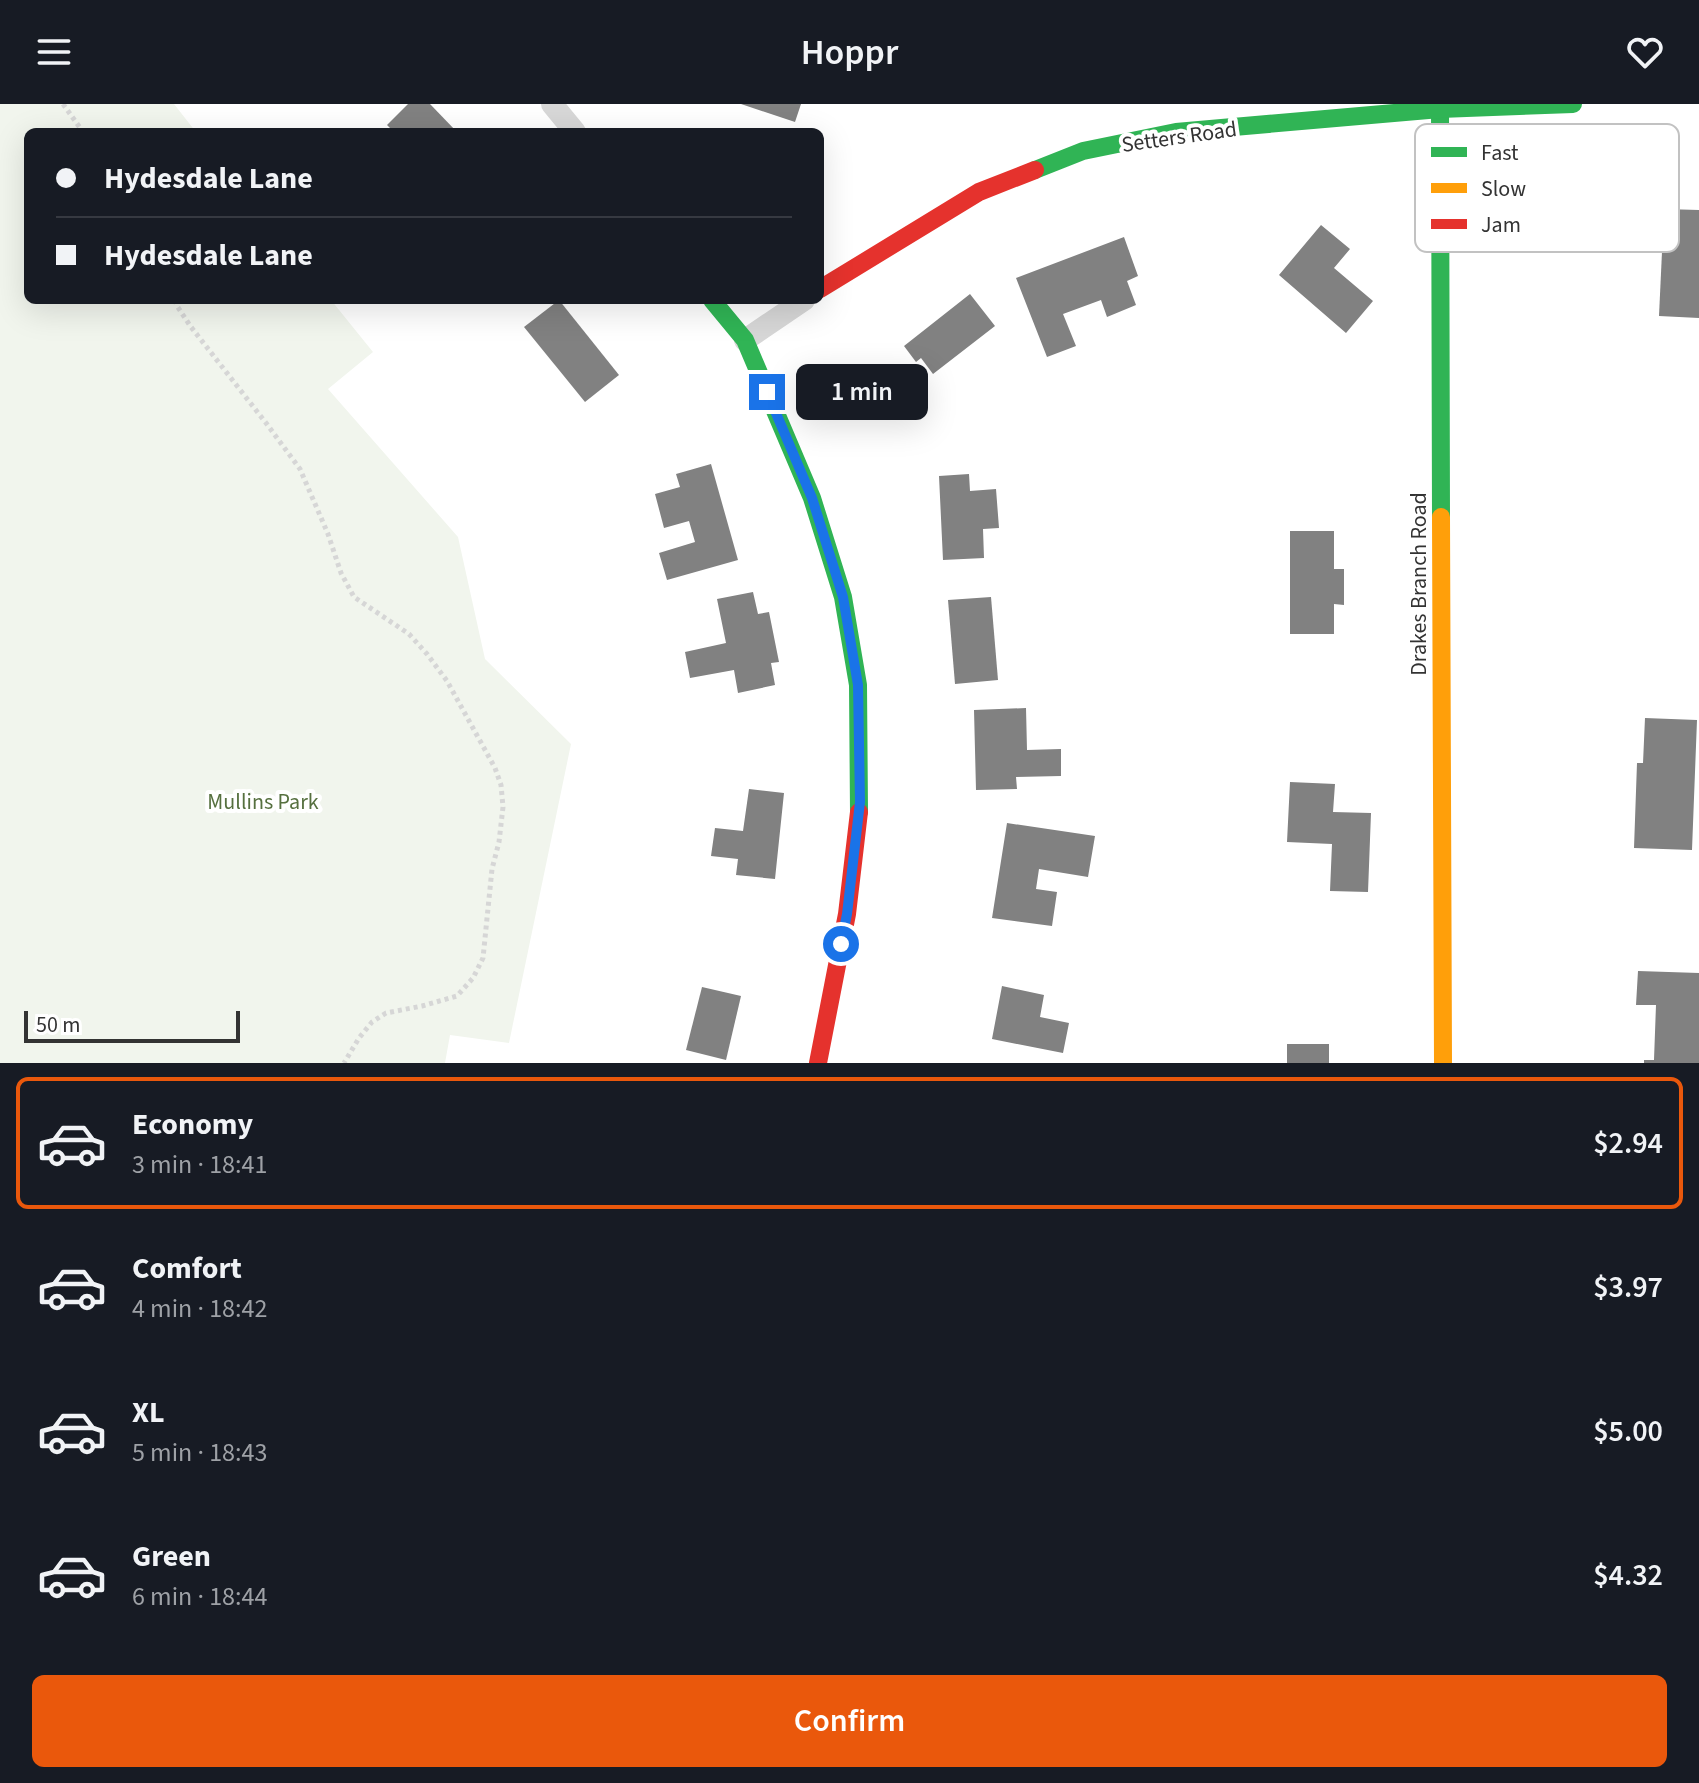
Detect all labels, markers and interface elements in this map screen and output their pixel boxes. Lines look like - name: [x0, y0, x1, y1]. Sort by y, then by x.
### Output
- text: Hoppr: [801, 27, 898, 78]
- icon: menu: [32, 30, 76, 74]
- icon: heart: [1623, 30, 1667, 74]
- street label: Setters Road: [1120, 113, 1239, 161]
- legend: [1415, 124, 1679, 252]
- text: Fast: [1481, 137, 1519, 169]
- text: Hydesdale Lane: [104, 157, 313, 200]
- text: Slow: [1481, 173, 1526, 205]
- text: Jam: [1481, 209, 1521, 241]
- text: Hydesdale Lane: [104, 234, 313, 277]
- callout: 1 min: [795, 364, 927, 420]
- text: 1 min: [831, 373, 893, 410]
- route end: [749, 374, 785, 410]
- street label: Drakes Branch Road: [1403, 492, 1435, 676]
- park label: Mullins Park: [207, 786, 319, 818]
- route start: [823, 926, 859, 962]
- scale bar: [24, 1007, 240, 1043]
- text: 50 m: [36, 1009, 81, 1041]
- text: Economy: [132, 1103, 253, 1146]
- icon: car: [36, 1107, 108, 1179]
- text: $2.94: [1593, 1122, 1663, 1165]
- text: 3 min · 18:41: [132, 1146, 267, 1183]
- text: Comfort: [132, 1247, 242, 1290]
- icon: car: [36, 1251, 108, 1323]
- text: $3.97: [1593, 1266, 1663, 1309]
- text: 4 min · 18:42: [132, 1290, 267, 1327]
- text: XL: [132, 1391, 165, 1434]
- icon: car: [36, 1395, 108, 1467]
- text: $5.00: [1593, 1410, 1663, 1453]
- text: 5 min · 18:43: [132, 1434, 267, 1471]
- text: Green: [132, 1535, 211, 1578]
- icon: car: [36, 1539, 108, 1611]
- text: $4.32: [1593, 1554, 1663, 1597]
- text: 6 min · 18:44: [132, 1578, 267, 1615]
- button: Confirm: [32, 1675, 1667, 1767]

